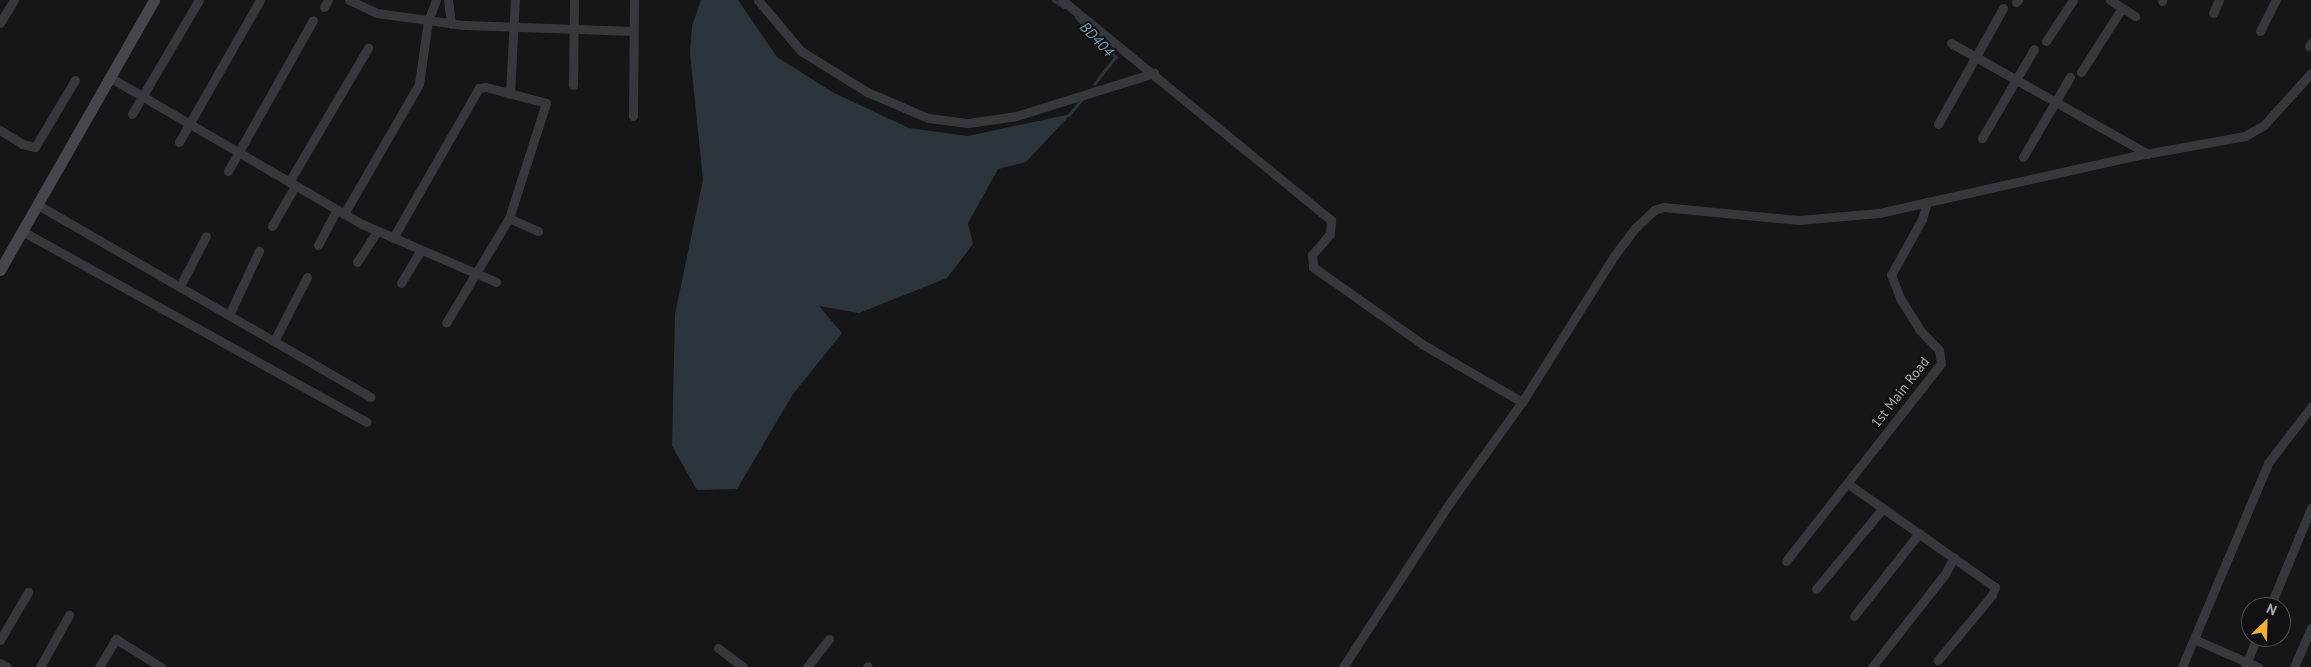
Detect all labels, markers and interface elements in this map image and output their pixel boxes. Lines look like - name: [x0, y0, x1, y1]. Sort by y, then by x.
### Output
- water label: BD404: [1076, 18, 1118, 60]
- street label: 1st Main Road: [1867, 353, 1933, 431]
- north arrow: [2241, 597, 2291, 647]
- text: N: [2264, 599, 2280, 619]

